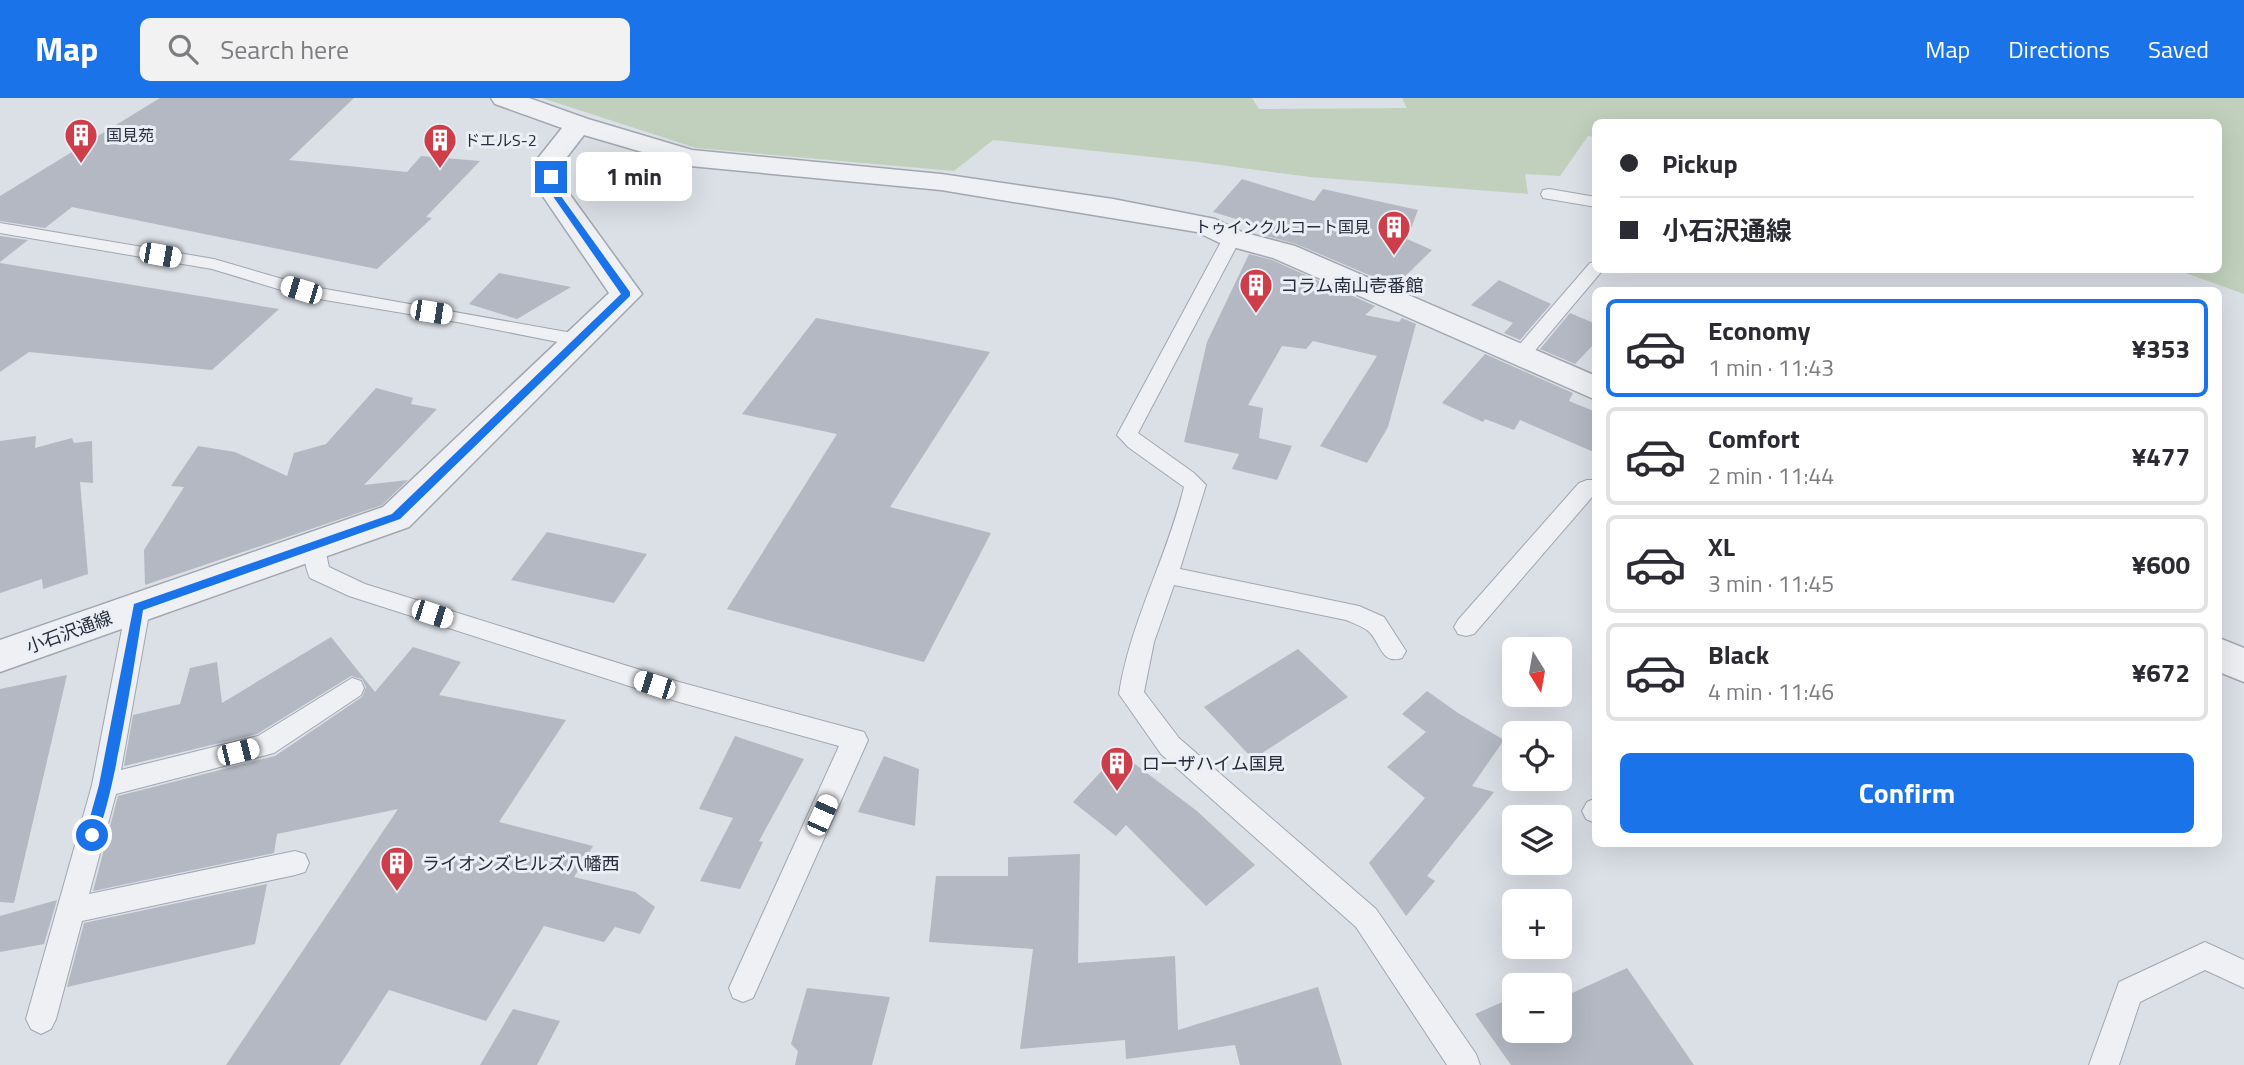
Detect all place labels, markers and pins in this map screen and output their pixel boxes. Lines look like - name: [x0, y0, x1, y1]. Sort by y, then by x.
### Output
- building icon: 国見苑: [62, 116, 100, 165]
- building icon: ドエルS-2: [421, 121, 459, 170]
- place label: 国見苑: [106, 123, 154, 147]
- place label: ドエルS-2: [464, 128, 537, 152]
- building icon: トゥインクルコート国見: [1375, 208, 1413, 257]
- place label: トゥインクルコート国見: [1195, 215, 1370, 239]
- building icon: コラム南山壱番館: [1237, 266, 1275, 315]
- place label: コラム南山壱番館: [1280, 272, 1423, 299]
- building icon: ローザハイム国見: [1098, 744, 1136, 793]
- place label: ローザハイム国見: [1142, 750, 1285, 777]
- building icon: ライオンズヒルズ八幡西: [378, 844, 416, 893]
- place label: ライオンズヒルズ八幡西: [422, 850, 620, 877]

